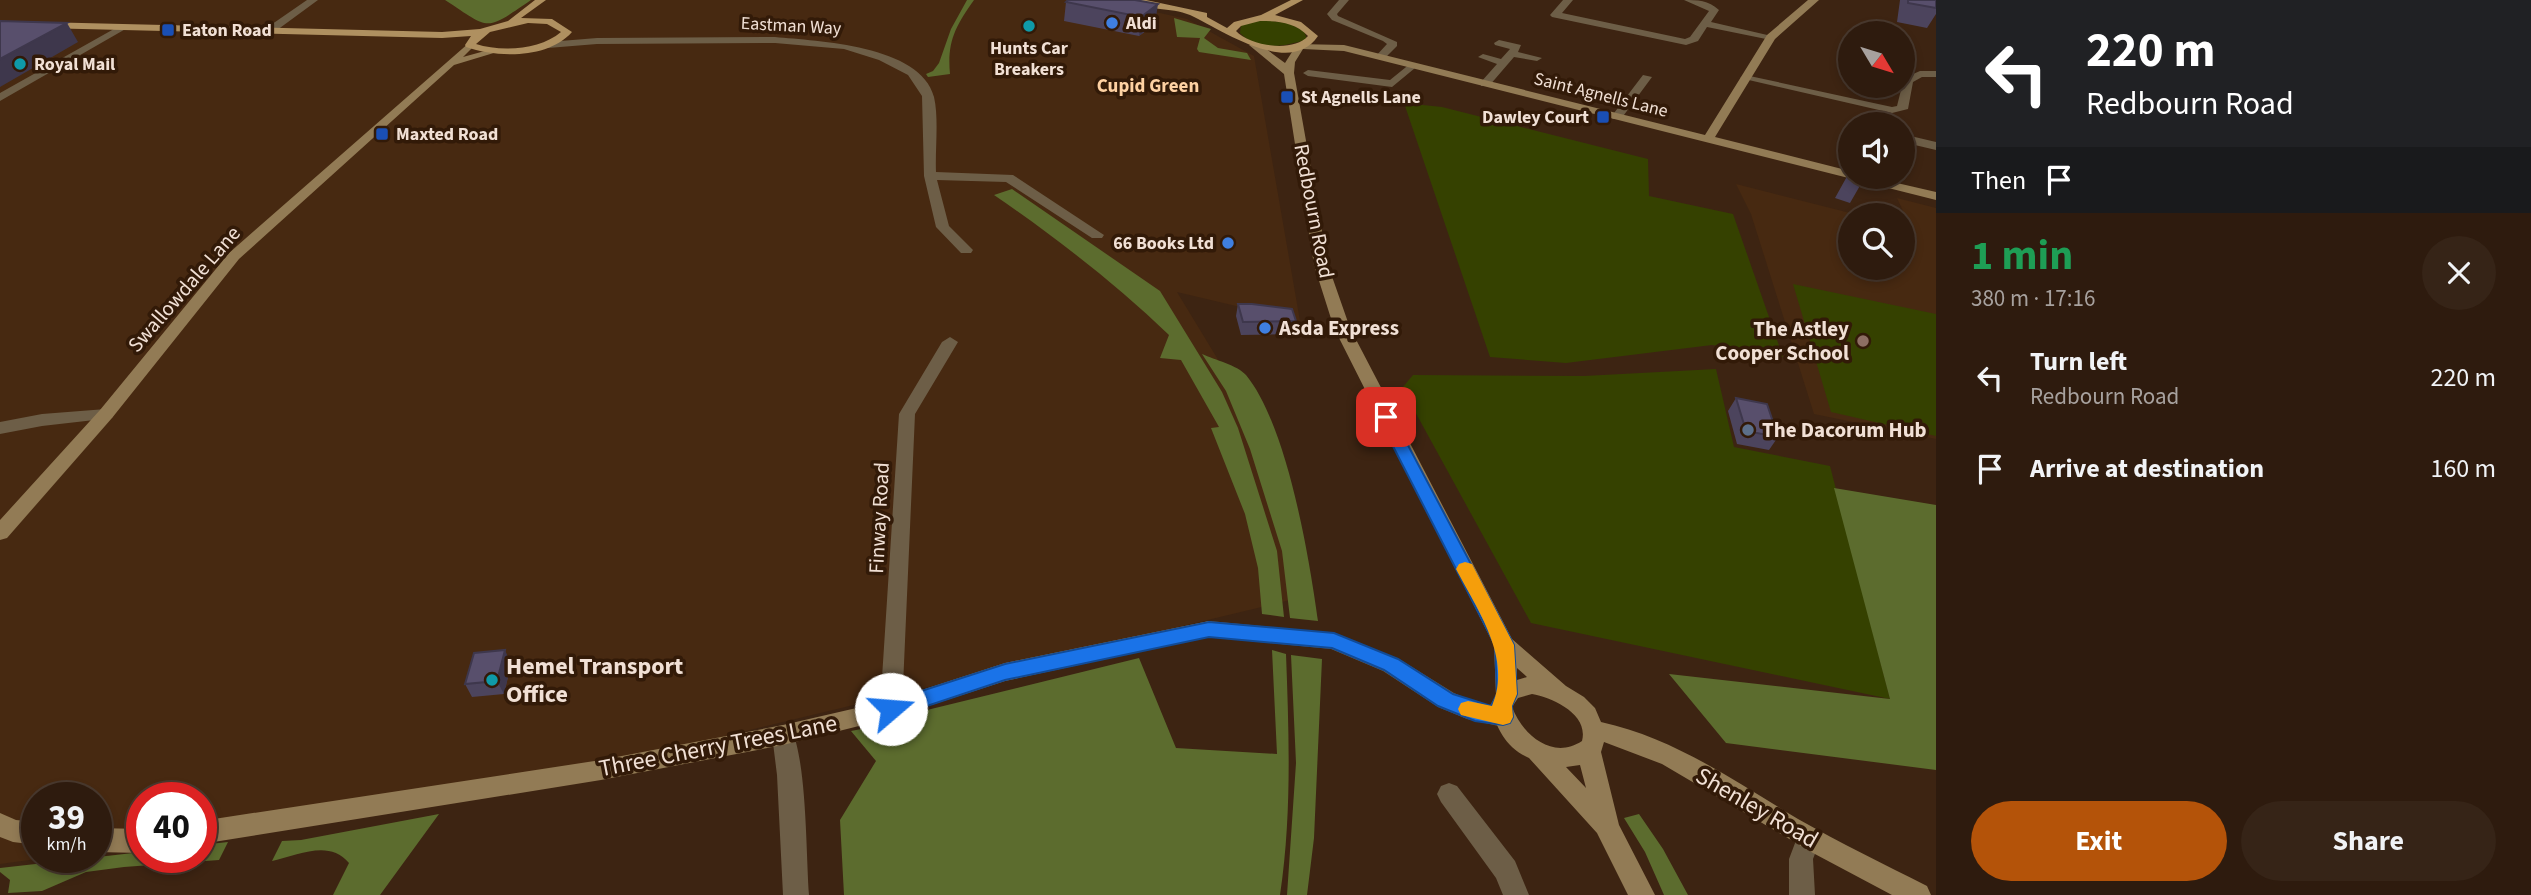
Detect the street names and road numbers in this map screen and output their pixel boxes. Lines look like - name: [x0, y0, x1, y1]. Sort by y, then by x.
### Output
- street label: Eastman Way: [740, 11, 842, 41]
- street label: Saint Agnells Lane: [1531, 66, 1671, 124]
- street label: Redbourn Road: [1286, 141, 1342, 281]
- street label: Swallowdale Lane: [121, 219, 247, 359]
- street label: Finway Road: [861, 462, 897, 574]
- street label: Three Cherry Trees Lane: [596, 706, 840, 786]
- street label: Shenley Road: [1689, 759, 1825, 857]

